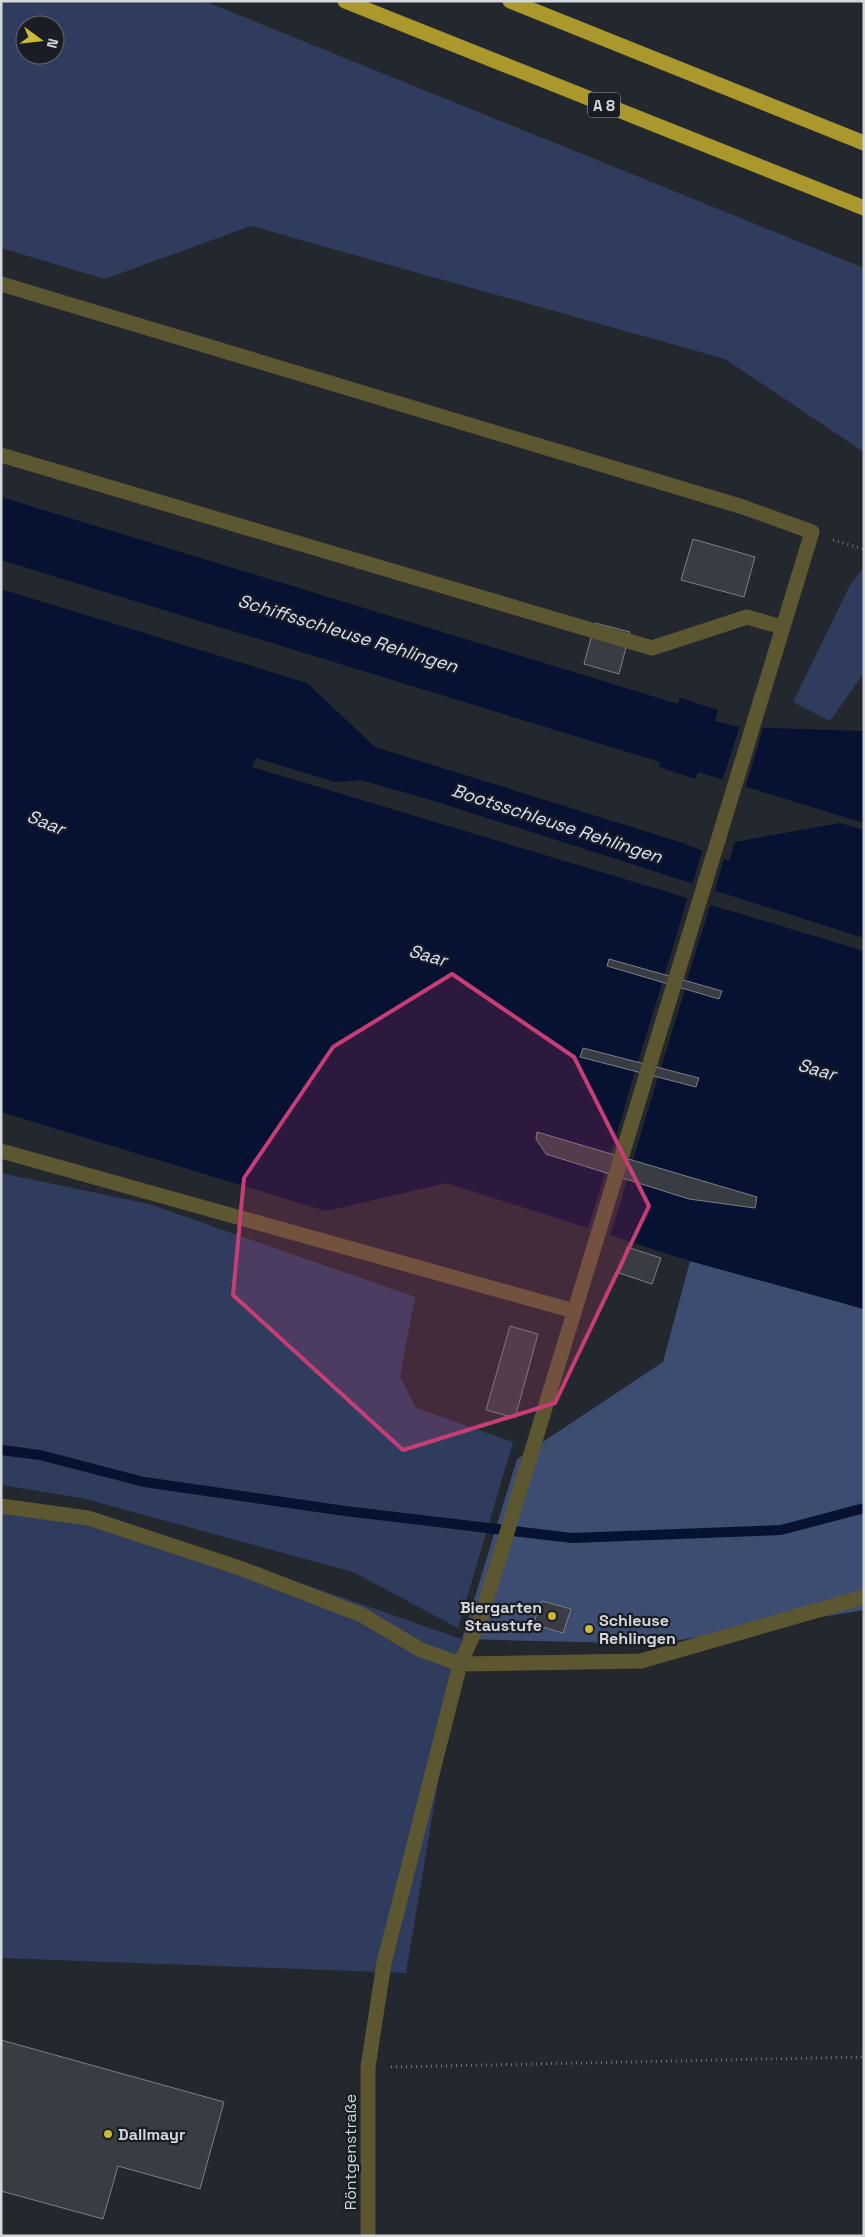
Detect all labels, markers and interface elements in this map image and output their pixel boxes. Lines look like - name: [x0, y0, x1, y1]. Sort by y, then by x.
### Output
- north arrow: [15, 15, 65, 65]
- text: N: [43, 36, 62, 50]
- road number: A 8: [588, 92, 620, 118]
- water label: Schiffsschleuse Rehlingen: [235, 589, 462, 678]
- water label: Bootsschleuse Rehlingen: [449, 778, 666, 868]
- water label: Saar: [24, 804, 70, 841]
- water label: Saar: [406, 939, 452, 972]
- water label: Saar: [795, 1053, 841, 1086]
- place label: Biergarten Staustufe: [460, 1597, 542, 1636]
- marker: Biergarten Staustufe: [546, 1610, 558, 1622]
- place label: Schleuse Rehlingen: [599, 1610, 676, 1649]
- marker: Schleuse Rehlingen: [583, 1623, 595, 1635]
- street label: Röntgenstraße: [340, 2094, 361, 2210]
- place label: Dallmayr: [118, 2124, 185, 2145]
- marker: Dallmayr: [102, 2128, 114, 2140]

